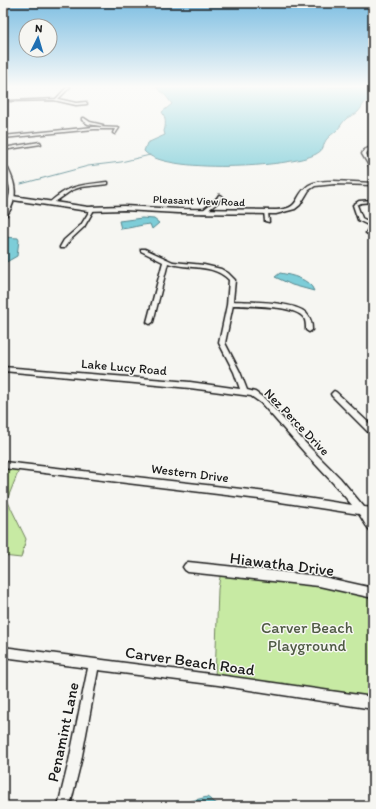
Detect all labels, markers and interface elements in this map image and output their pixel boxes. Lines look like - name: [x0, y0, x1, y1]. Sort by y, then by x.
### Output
- north arrow: [18, 18, 58, 58]
- text: N: [35, 22, 43, 35]
- street label: Pleasant View Road: [153, 193, 245, 209]
- street label: Lake Lucy Road: [80, 356, 168, 378]
- street label: Nez Perce Drive: [261, 386, 333, 458]
- street label: Western Drive: [150, 461, 230, 485]
- street label: Hiawatha Drive: [229, 548, 335, 580]
- park label: Carver Beach Playground: [261, 618, 353, 655]
- street label: Carver Beach Road: [124, 642, 256, 680]
- street label: Penamint Lane: [43, 680, 83, 784]

